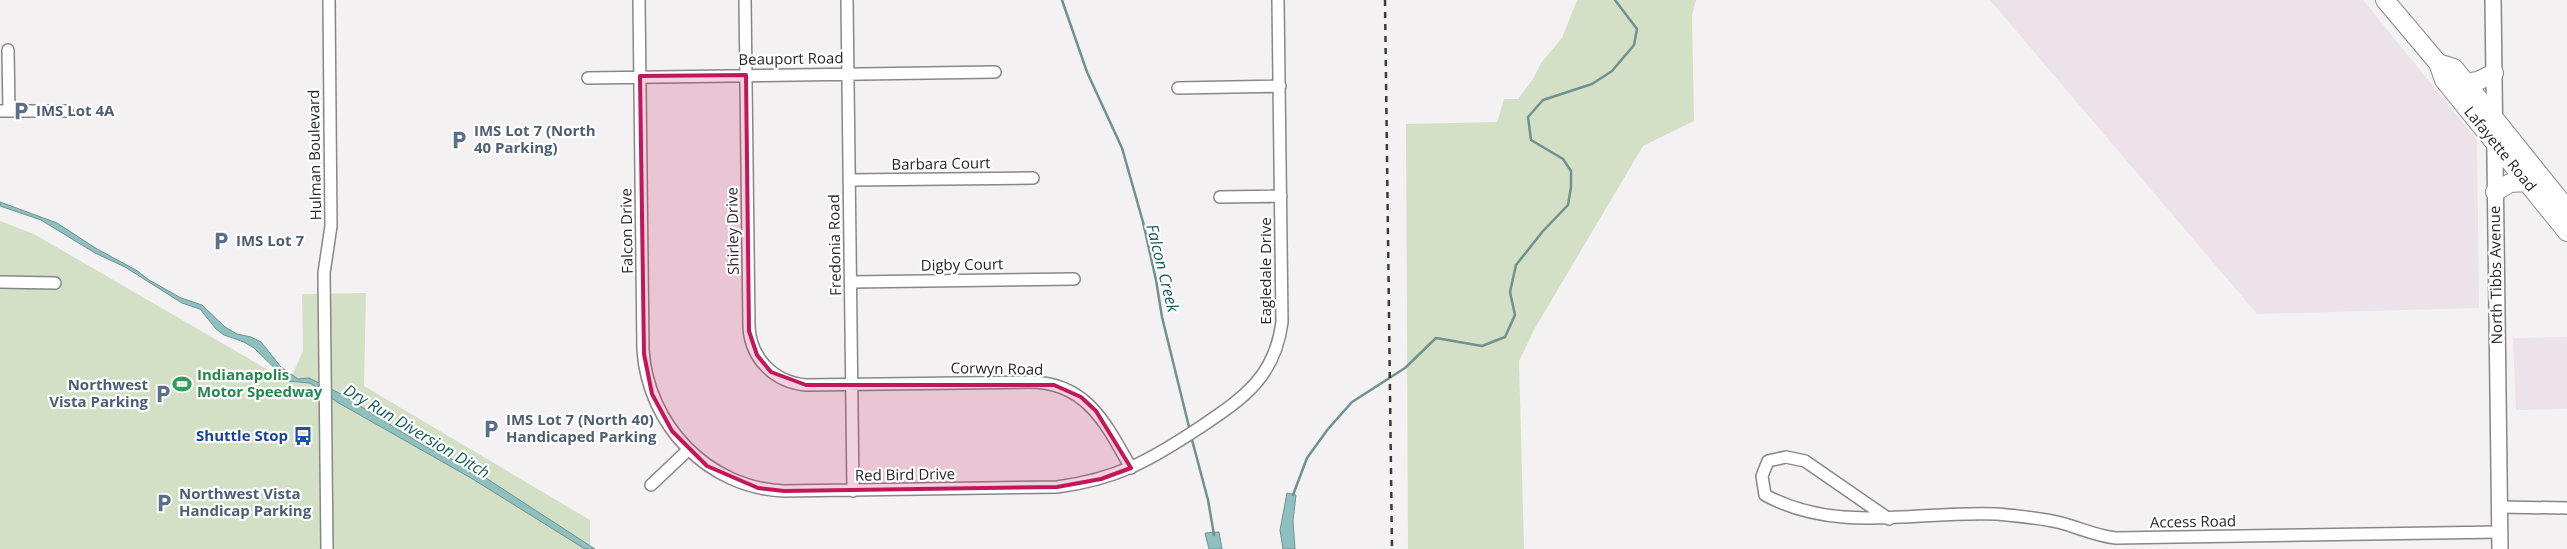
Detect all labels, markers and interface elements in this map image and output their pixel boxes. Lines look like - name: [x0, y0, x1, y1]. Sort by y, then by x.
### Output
- street label: Beauport Road: [738, 47, 844, 69]
- street label: Hulman Boulevard: [303, 90, 325, 220]
- parking icon: IMS Lot 4A: [10, 100, 32, 122]
- place label: IMS Lot 4A: [36, 100, 115, 120]
- street label: Lafayette Road: [2460, 102, 2541, 195]
- place label: IMS Lot 7 (North 40 Parking): [474, 120, 596, 157]
- parking icon: IMS Lot 7 (North 40 Parking): [448, 129, 470, 151]
- street label: Barbara Court: [891, 152, 991, 174]
- street label: Shirley Drive: [721, 187, 743, 275]
- street label: Falcon Drive: [615, 188, 637, 274]
- street label: Fredonia Road: [823, 194, 845, 296]
- street label: North Tibbs Avenue: [2484, 206, 2506, 344]
- street label: Eagledale Drive: [1255, 217, 1275, 325]
- water label: Falcon Creek: [1141, 222, 1185, 315]
- parking icon: IMS Lot 7: [210, 230, 232, 252]
- place label: IMS Lot 7: [236, 230, 304, 250]
- street label: Digby Court: [921, 253, 1003, 275]
- street label: Corwyn Road: [951, 357, 1044, 379]
- place label: Indianapolis Motor Speedway: [197, 364, 323, 401]
- sports icon: Indianapolis Motor Speedway: [171, 373, 193, 395]
- place label: Northwest Vista Parking: [49, 374, 149, 411]
- water label: Dry Run Diversion Ditch: [340, 379, 494, 483]
- parking icon: Northwest Vista Parking: [152, 383, 174, 405]
- place label: IMS Lot 7 (North 40) Handicaped Parking: [506, 409, 657, 446]
- parking icon: IMS Lot 7 (North 40) Handicaped Parking: [480, 418, 502, 440]
- place label: Shuttle Stop: [196, 425, 288, 445]
- bus stop icon: Shuttle Stop: [292, 425, 314, 447]
- street label: Red Bird Drive: [855, 463, 955, 485]
- place label: Northwest Vista Handicap Parking: [179, 483, 312, 520]
- parking icon: Northwest Vista Handicap Parking: [153, 492, 175, 514]
- street label: Access Road: [2150, 510, 2236, 532]

